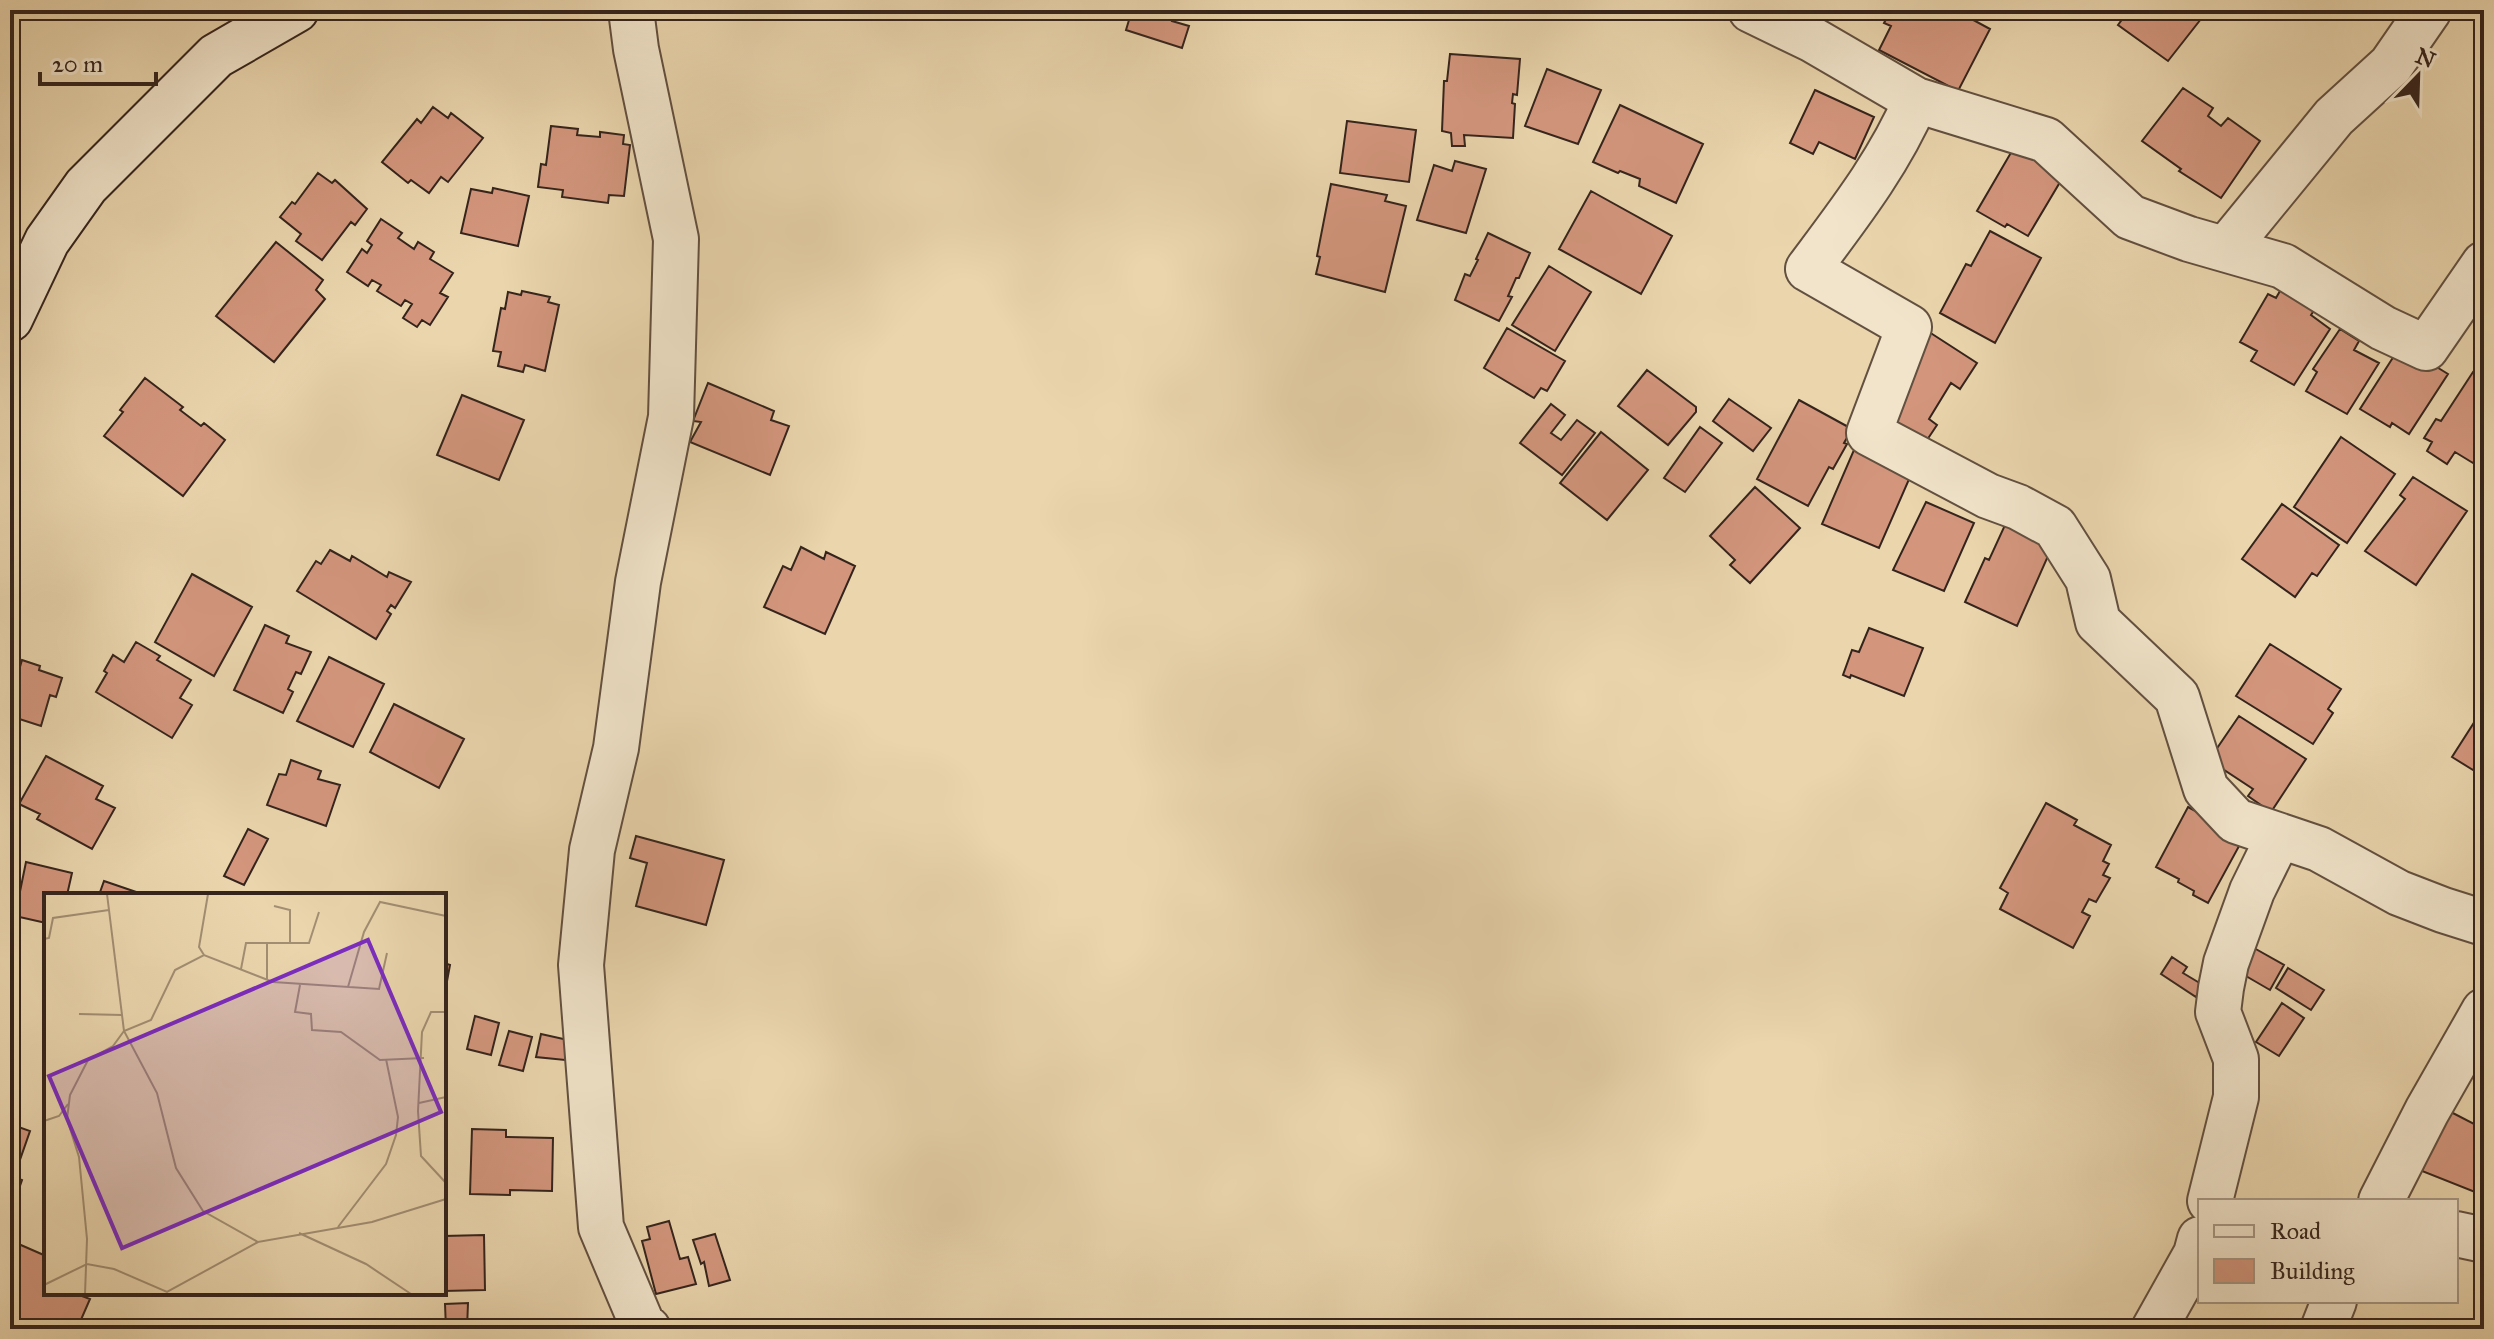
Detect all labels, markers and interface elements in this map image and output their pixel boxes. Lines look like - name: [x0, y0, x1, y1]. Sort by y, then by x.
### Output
- scale bar: [40, 36, 156, 86]
- north arrow: [2378, 36, 2458, 116]
- text: N: [2412, 42, 2440, 74]
- text: 20 m: [52, 49, 103, 79]
- inset map: [44, 893, 446, 1295]
- legend: [2198, 1199, 2458, 1303]
- text: Road: [2270, 1216, 2321, 1246]
- text: Building: [2270, 1256, 2355, 1286]

